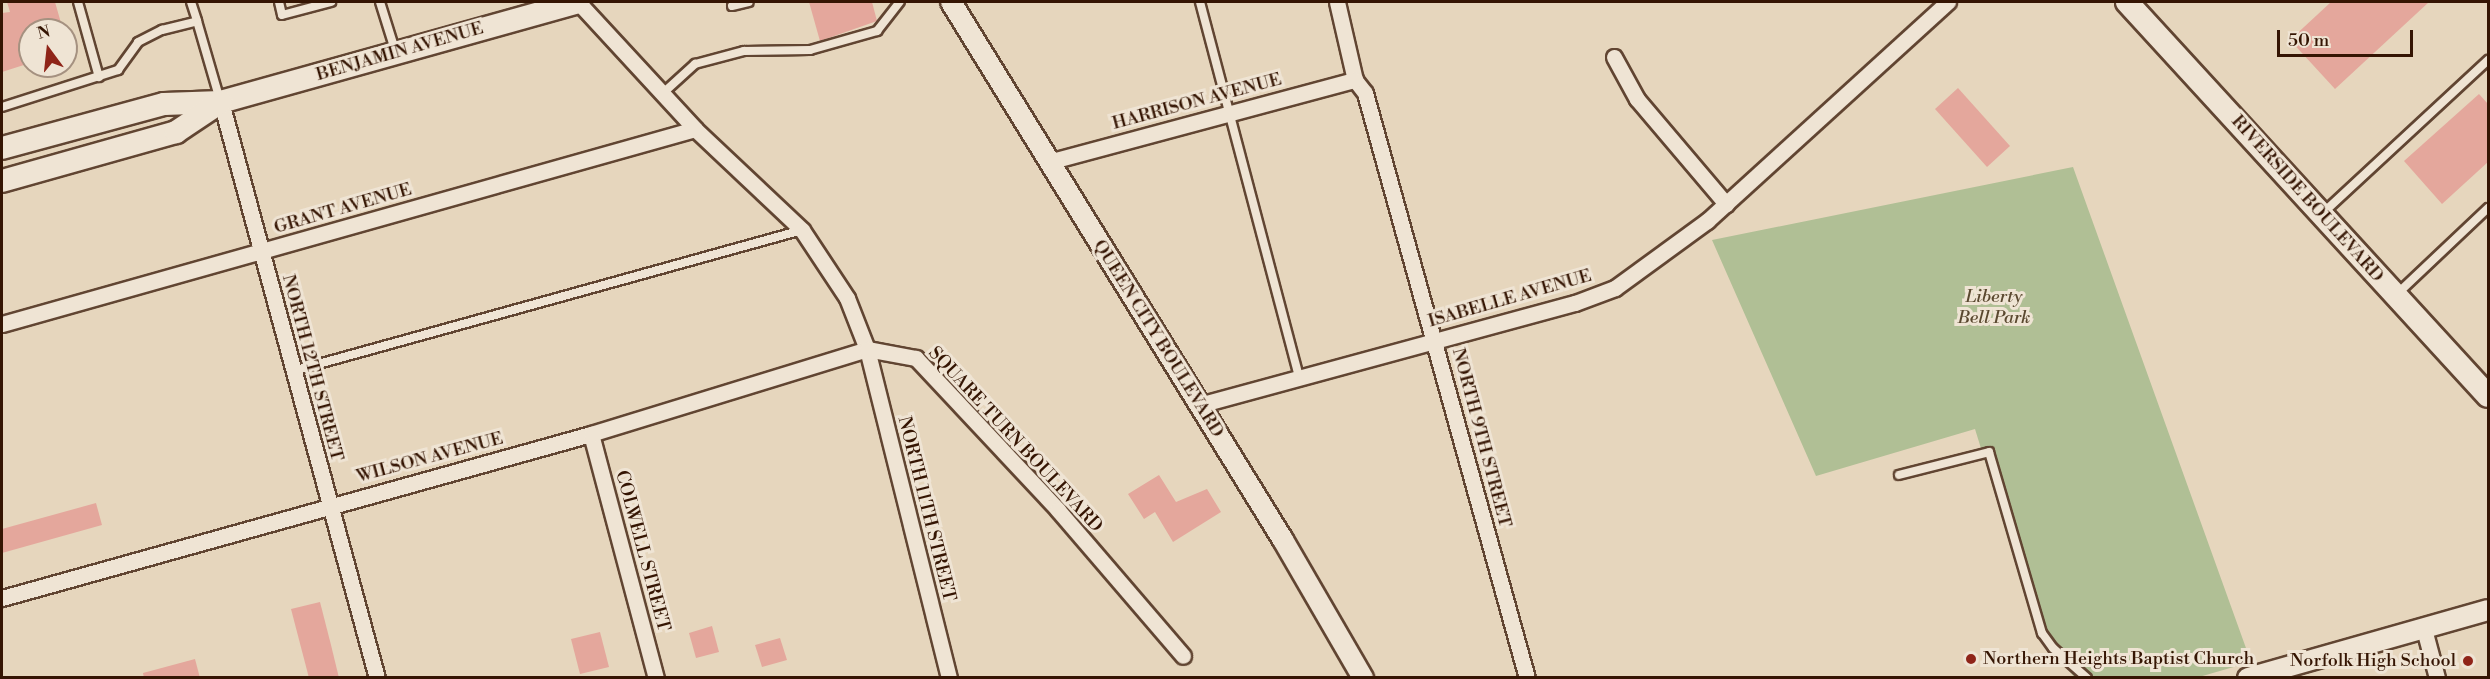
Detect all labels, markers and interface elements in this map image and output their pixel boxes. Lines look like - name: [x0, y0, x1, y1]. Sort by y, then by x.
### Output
- north arrow: [18, 18, 78, 78]
- street label: BENJAMIN AVENUE: [314, 18, 486, 86]
- scale bar: [2280, 18, 2416, 56]
- text: N: [35, 21, 53, 44]
- text: 50 m: [2288, 29, 2329, 52]
- street label: HARRISON AVENUE: [1110, 69, 1284, 135]
- street label: RIVERSIDE BOULEVARD: [2226, 111, 2388, 287]
- street label: GRANT AVENUE: [272, 179, 414, 239]
- street label: QUEEN CITY BOULEVARD: [1088, 236, 1228, 442]
- street label: ISABELLE AVENUE: [1426, 265, 1594, 333]
- street label: NORTH 12TH STREET: [277, 272, 347, 464]
- park label: Liberty Bell Park: [1958, 287, 2030, 330]
- street label: SQUARE TURN BOULEVARD: [923, 343, 1107, 537]
- street label: NORTH 9TH STREET: [1447, 346, 1515, 530]
- street label: NORTH 11TH STREET: [893, 414, 959, 604]
- street label: WILSON AVENUE: [354, 428, 506, 488]
- street label: COLWELL STREET: [610, 468, 674, 634]
- place label: Northern Heights Baptist Church: [1983, 648, 2254, 670]
- place label: Norfolk High School: [2290, 650, 2456, 672]
- marker: Northern Heights Baptist Church: [1964, 652, 1978, 666]
- marker: Norfolk High School: [2461, 654, 2475, 668]

